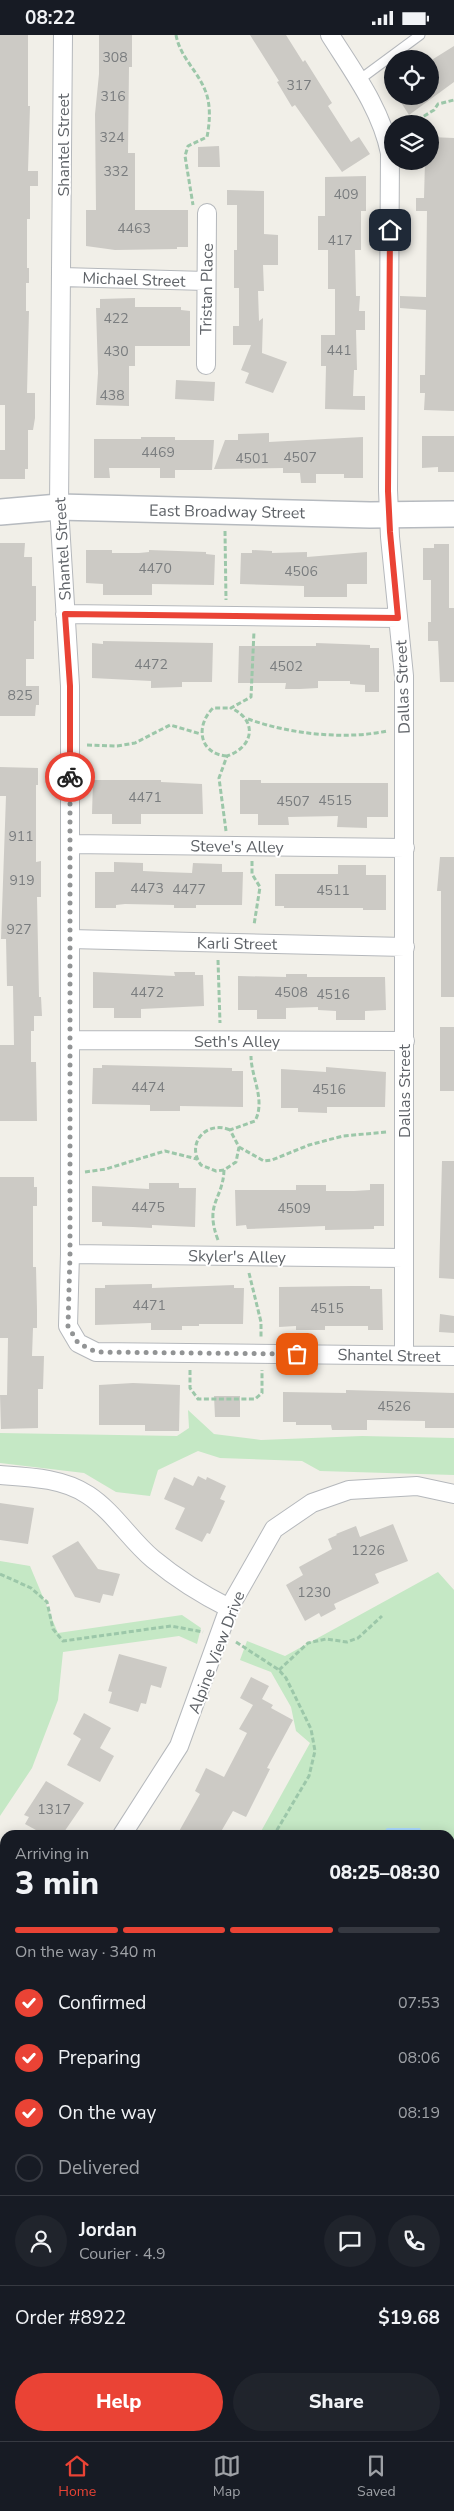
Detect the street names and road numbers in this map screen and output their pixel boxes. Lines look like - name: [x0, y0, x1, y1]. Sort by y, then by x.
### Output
- street label: Shantel Street: [53, 93, 75, 197]
- street label: Tristan Place: [195, 243, 219, 335]
- street label: Michael Street: [82, 267, 186, 293]
- street label: Shantel Street: [49, 497, 77, 601]
- street label: East Broadway Street: [149, 500, 305, 524]
- street label: Dallas Street: [390, 639, 416, 734]
- street label: Steve's Alley: [190, 835, 285, 859]
- street label: Karli Street: [197, 932, 278, 956]
- street label: Seth's Alley: [194, 1031, 281, 1053]
- street label: Dallas Street: [394, 1044, 416, 1138]
- street label: Skyler's Alley: [188, 1245, 287, 1269]
- street label: Shantel Street: [337, 1344, 441, 1368]
- street label: Alpine View Drive: [183, 1588, 250, 1717]

